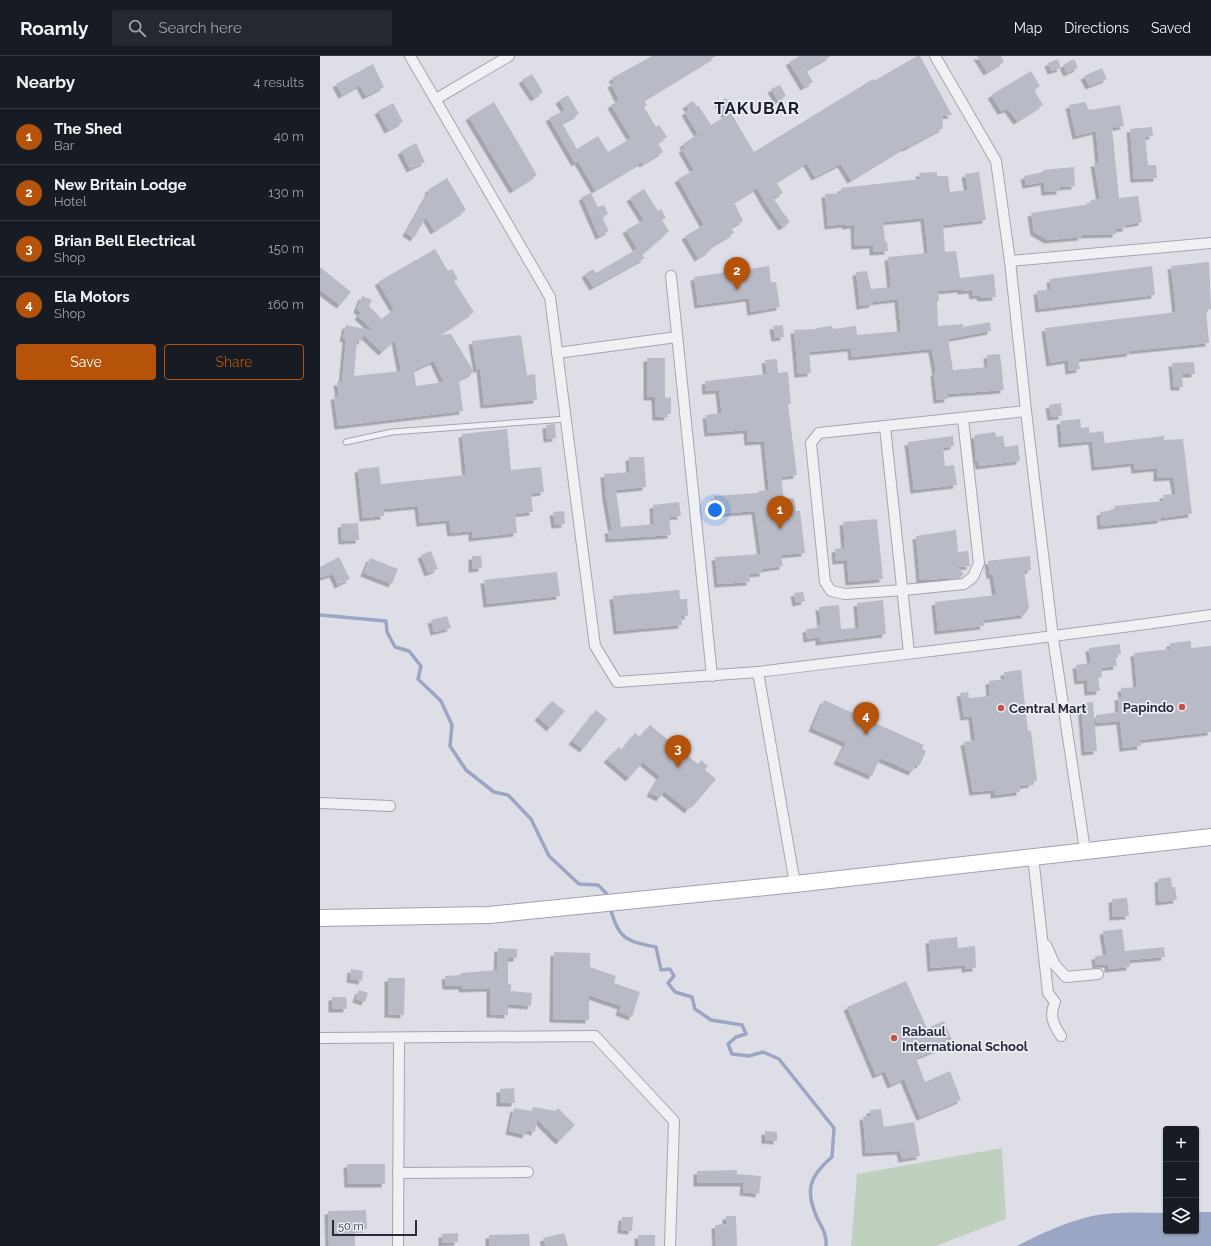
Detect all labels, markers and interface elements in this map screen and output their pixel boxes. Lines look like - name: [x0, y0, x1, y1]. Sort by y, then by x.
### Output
- search box: [112, 10, 392, 46]
- text: Roamly: [20, 17, 88, 39]
- icon: search: [126, 17, 148, 39]
- text: Search here: [158, 19, 242, 37]
- text: Map: [1014, 20, 1042, 36]
- text: Directions: [1064, 20, 1129, 36]
- text: Saved: [1151, 20, 1191, 36]
- text: Nearby: [16, 72, 75, 92]
- text: 4 results: [253, 75, 304, 90]
- district label: TAKUBAR: [714, 98, 800, 118]
- text: The Shed: [54, 120, 122, 138]
- text: 1: [26, 129, 32, 144]
- text: 40 m: [274, 129, 304, 144]
- text: Bar: [54, 138, 74, 153]
- text: New Britain Lodge: [54, 176, 187, 194]
- text: 2: [25, 185, 33, 200]
- text: 130 m: [268, 185, 304, 200]
- text: Hotel: [54, 194, 87, 209]
- text: Brian Bell Electrical: [54, 232, 195, 250]
- text: 3: [25, 241, 33, 256]
- text: 150 m: [268, 241, 304, 256]
- text: Shop: [54, 250, 85, 265]
- pin: 2: [724, 257, 750, 290]
- text: Ela Motors: [54, 288, 130, 306]
- text: 4: [25, 297, 33, 312]
- text: 160 m: [267, 297, 304, 312]
- text: Shop: [54, 306, 85, 321]
- button: Save: [16, 344, 156, 380]
- button: Share: [164, 344, 304, 380]
- pin: 1: [767, 496, 793, 529]
- your location: [705, 500, 725, 520]
- place label: Papindo: [1123, 700, 1174, 715]
- place label: Central Mart: [1009, 701, 1086, 716]
- pin: 4: [853, 702, 879, 735]
- marker: Papindo: [1177, 702, 1187, 712]
- marker: Central Mart: [996, 703, 1006, 713]
- pin: 3: [665, 735, 691, 768]
- place label: Rabaul International School: [902, 1024, 1029, 1054]
- marker: Rabaul International School: [889, 1033, 899, 1043]
- map controls: [1163, 1126, 1199, 1234]
- button: +: [1163, 1126, 1199, 1162]
- button: −: [1163, 1162, 1199, 1198]
- button: layers: [1163, 1198, 1199, 1234]
- scale bar: [332, 1218, 417, 1237]
- text: 50 m: [338, 1220, 364, 1233]

